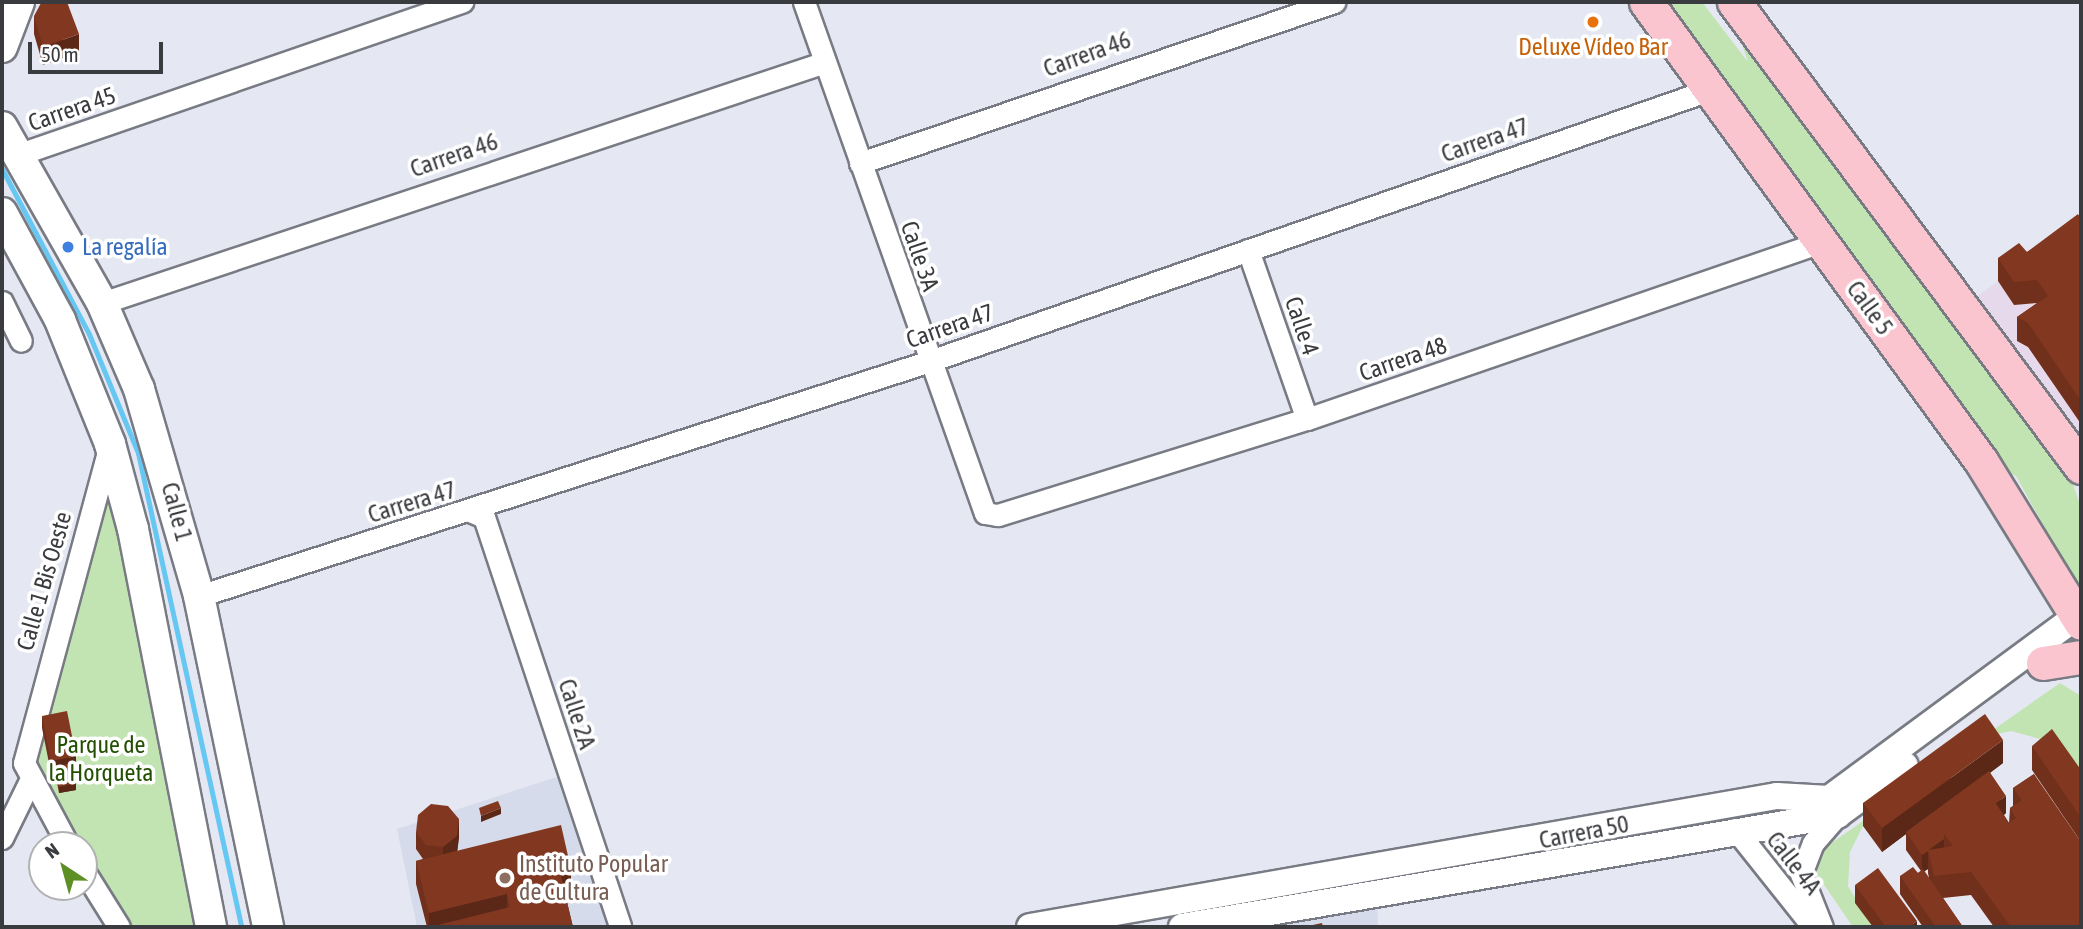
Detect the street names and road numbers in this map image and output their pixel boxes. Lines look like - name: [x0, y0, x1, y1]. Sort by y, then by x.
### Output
- street label: Carrera 46: [1039, 25, 1135, 83]
- street label: Carrera 45: [24, 81, 120, 137]
- street label: Carrera 47: [1437, 112, 1533, 168]
- street label: Carrera 46: [406, 127, 502, 183]
- street label: Calle 3A: [895, 217, 945, 295]
- street label: Calle 5: [1841, 275, 1899, 341]
- street label: Calle 4: [1279, 293, 1325, 359]
- street label: Carrera 47: [902, 298, 998, 354]
- street label: Carrera 48: [1355, 331, 1451, 387]
- street label: Carrera 47: [364, 475, 460, 529]
- street label: Calle 1: [155, 479, 199, 545]
- street label: Calle 1 Bis Oeste: [10, 508, 78, 654]
- street label: Calle 2A: [552, 675, 602, 753]
- street label: Carrera 50: [1537, 809, 1631, 855]
- street label: Calle 4A: [1761, 826, 1827, 900]

